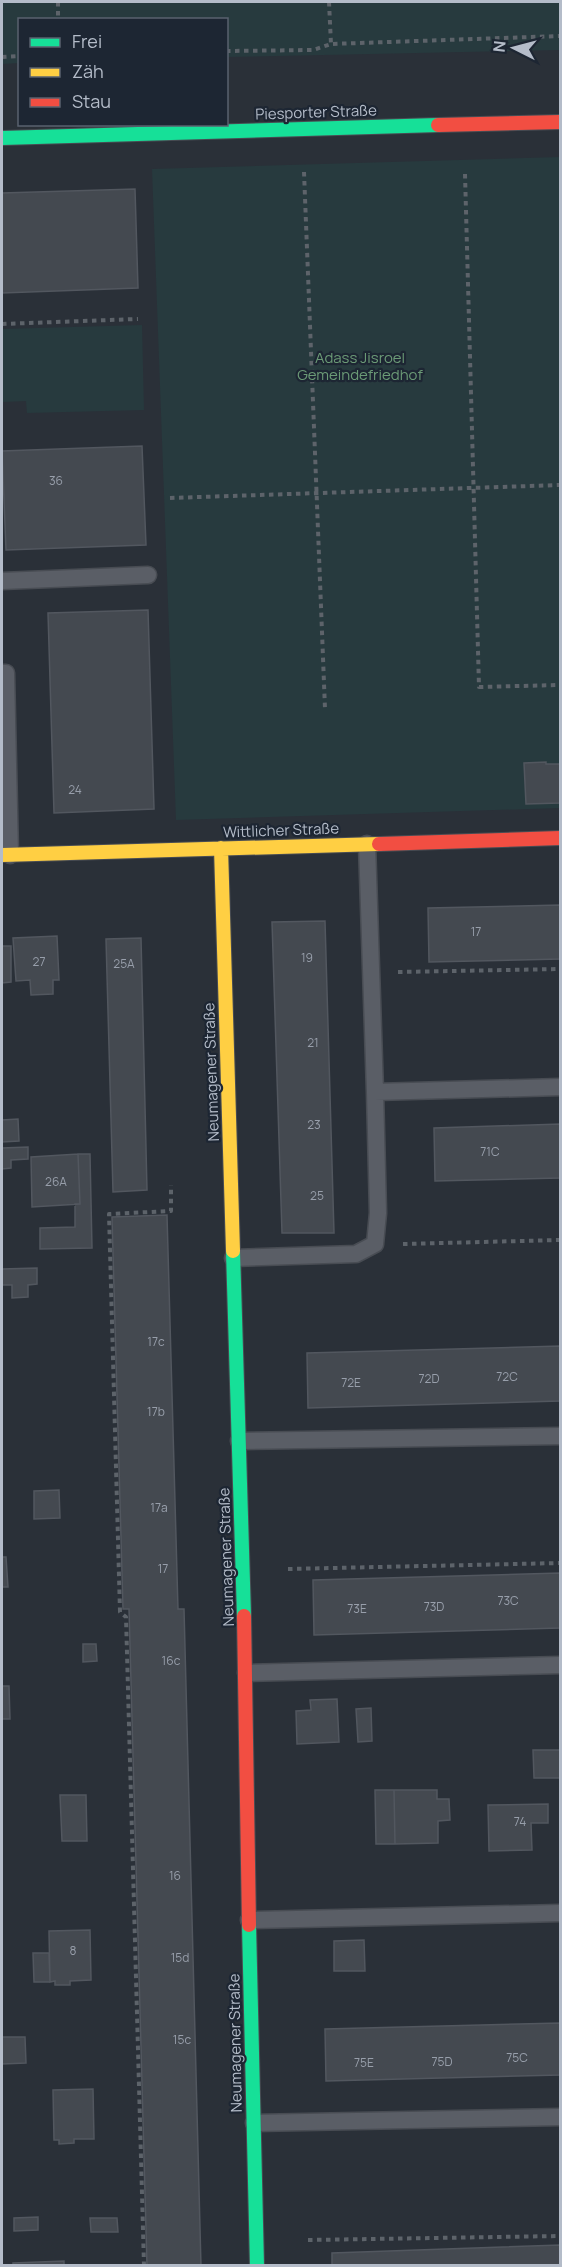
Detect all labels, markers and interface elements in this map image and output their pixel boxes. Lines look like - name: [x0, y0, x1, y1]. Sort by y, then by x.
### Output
- legend: [18, 18, 228, 126]
- north arrow: [484, 18, 544, 78]
- text: Frei: [72, 29, 102, 53]
- text: N: [488, 40, 511, 53]
- text: Zäh: [72, 59, 104, 83]
- text: Stau: [72, 89, 111, 113]
- street label: Piesporter Straße: [255, 99, 377, 125]
- park label: Adass Jisroel Gemeindefriedhof: [297, 347, 423, 385]
- house number: 36: [49, 472, 63, 489]
- house number: 24: [68, 781, 82, 798]
- street label: Wittlicher Straße: [223, 817, 340, 843]
- house number: 17: [471, 923, 481, 940]
- house number: 19: [301, 949, 313, 966]
- house number: 27: [33, 953, 45, 970]
- house number: 25A: [113, 955, 135, 972]
- street label: Neumagener Straße: [198, 1002, 224, 1142]
- house number: 21: [307, 1034, 319, 1051]
- house number: 23: [307, 1116, 321, 1133]
- house number: 71C: [480, 1143, 500, 1160]
- house number: 26A: [45, 1173, 67, 1190]
- house number: 25: [310, 1187, 324, 1204]
- house number: 17c: [147, 1333, 165, 1350]
- house number: 72C: [496, 1368, 518, 1385]
- house number: 72D: [419, 1370, 439, 1387]
- house number: 72E: [341, 1374, 361, 1391]
- house number: 17b: [147, 1403, 165, 1420]
- street label: Neumagener Straße: [213, 1487, 239, 1627]
- house number: 17a: [150, 1499, 168, 1516]
- house number: 17: [158, 1560, 168, 1577]
- house number: 73C: [497, 1592, 519, 1609]
- house number: 73D: [424, 1598, 444, 1615]
- house number: 73E: [347, 1600, 367, 1617]
- house number: 16c: [162, 1652, 181, 1669]
- house number: 74: [514, 1813, 526, 1830]
- house number: 16: [169, 1867, 181, 1884]
- house number: 8: [70, 1942, 77, 1959]
- house number: 15d: [171, 1949, 189, 1966]
- street label: Neumagener Straße: [223, 1973, 247, 2113]
- house number: 15c: [173, 2031, 191, 2048]
- house number: 75C: [506, 2049, 528, 2066]
- house number: 75D: [431, 2053, 453, 2070]
- house number: 75E: [354, 2054, 374, 2071]

